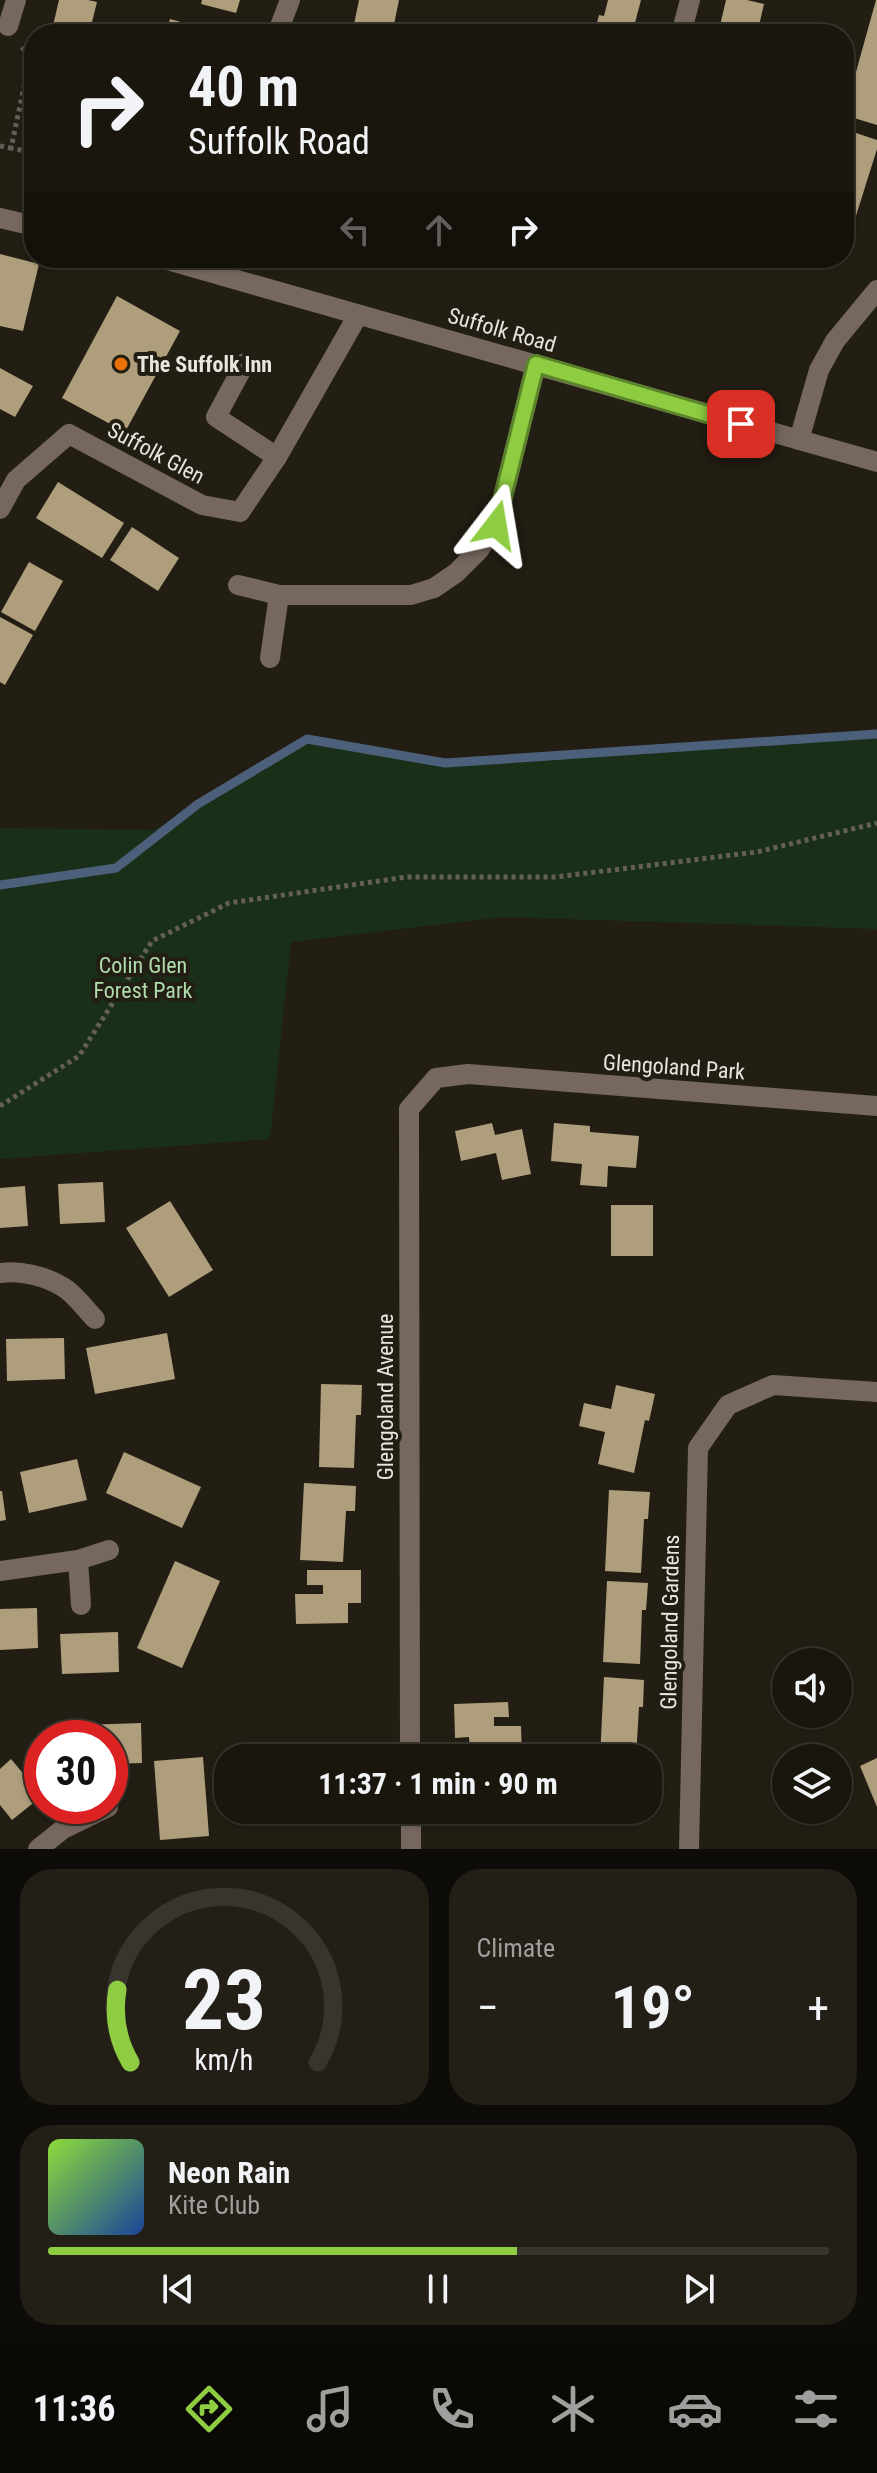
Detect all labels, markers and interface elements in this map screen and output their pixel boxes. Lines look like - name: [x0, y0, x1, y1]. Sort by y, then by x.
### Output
- text: 40 m: [188, 54, 299, 120]
- icon: right: [56, 56, 160, 160]
- text: Suffolk Road: [188, 121, 370, 163]
- icon: left: [333, 208, 377, 252]
- icon: ahead: [417, 208, 461, 252]
- icon: right: [501, 208, 545, 252]
- street label: Suffolk Road: [445, 303, 559, 357]
- place label: The Suffolk Inn: [137, 352, 272, 377]
- marker: The Suffolk Inn: [112, 355, 130, 373]
- pin: [707, 390, 775, 458]
- icon: arrive: [719, 402, 763, 446]
- street label: Suffolk Glen: [103, 417, 209, 489]
- position arrow: [454, 483, 538, 567]
- park label: Colin Glen Forest Park: [93, 953, 193, 1003]
- street label: Glengoland Park: [602, 1050, 746, 1084]
- street label: Glengoland Avenue: [373, 1314, 398, 1480]
- street label: Glengoland Gardens: [656, 1534, 684, 1710]
- map controls: [772, 1648, 852, 1824]
- button: sound: [772, 1648, 852, 1728]
- speed limit sign: 30: [24, 1720, 128, 1824]
- button: layers: [772, 1744, 852, 1824]
- text: 11:37 · 1 min · 90 m: [318, 1766, 558, 1801]
- text: Climate: [477, 1933, 555, 1963]
- text: 23: [182, 1952, 266, 2049]
- text: 19°: [611, 1972, 695, 2043]
- text: −: [477, 1982, 499, 2034]
- text: +: [807, 1982, 829, 2034]
- text: km/h: [195, 2043, 254, 2077]
- text: Neon Rain: [168, 2155, 290, 2190]
- text: Kite Club: [168, 2190, 260, 2220]
- icon: previous: [156, 2267, 200, 2311]
- icon: pause: [416, 2267, 460, 2311]
- icon: next: [677, 2267, 721, 2311]
- icon: directions: [181, 2381, 237, 2437]
- icon: music: [302, 2381, 358, 2437]
- icon: phone: [424, 2381, 480, 2437]
- icon: climate: [545, 2381, 601, 2437]
- icon: car: [667, 2381, 723, 2437]
- icon: filters: [788, 2381, 844, 2437]
- text: 11:36: [33, 2388, 115, 2430]

